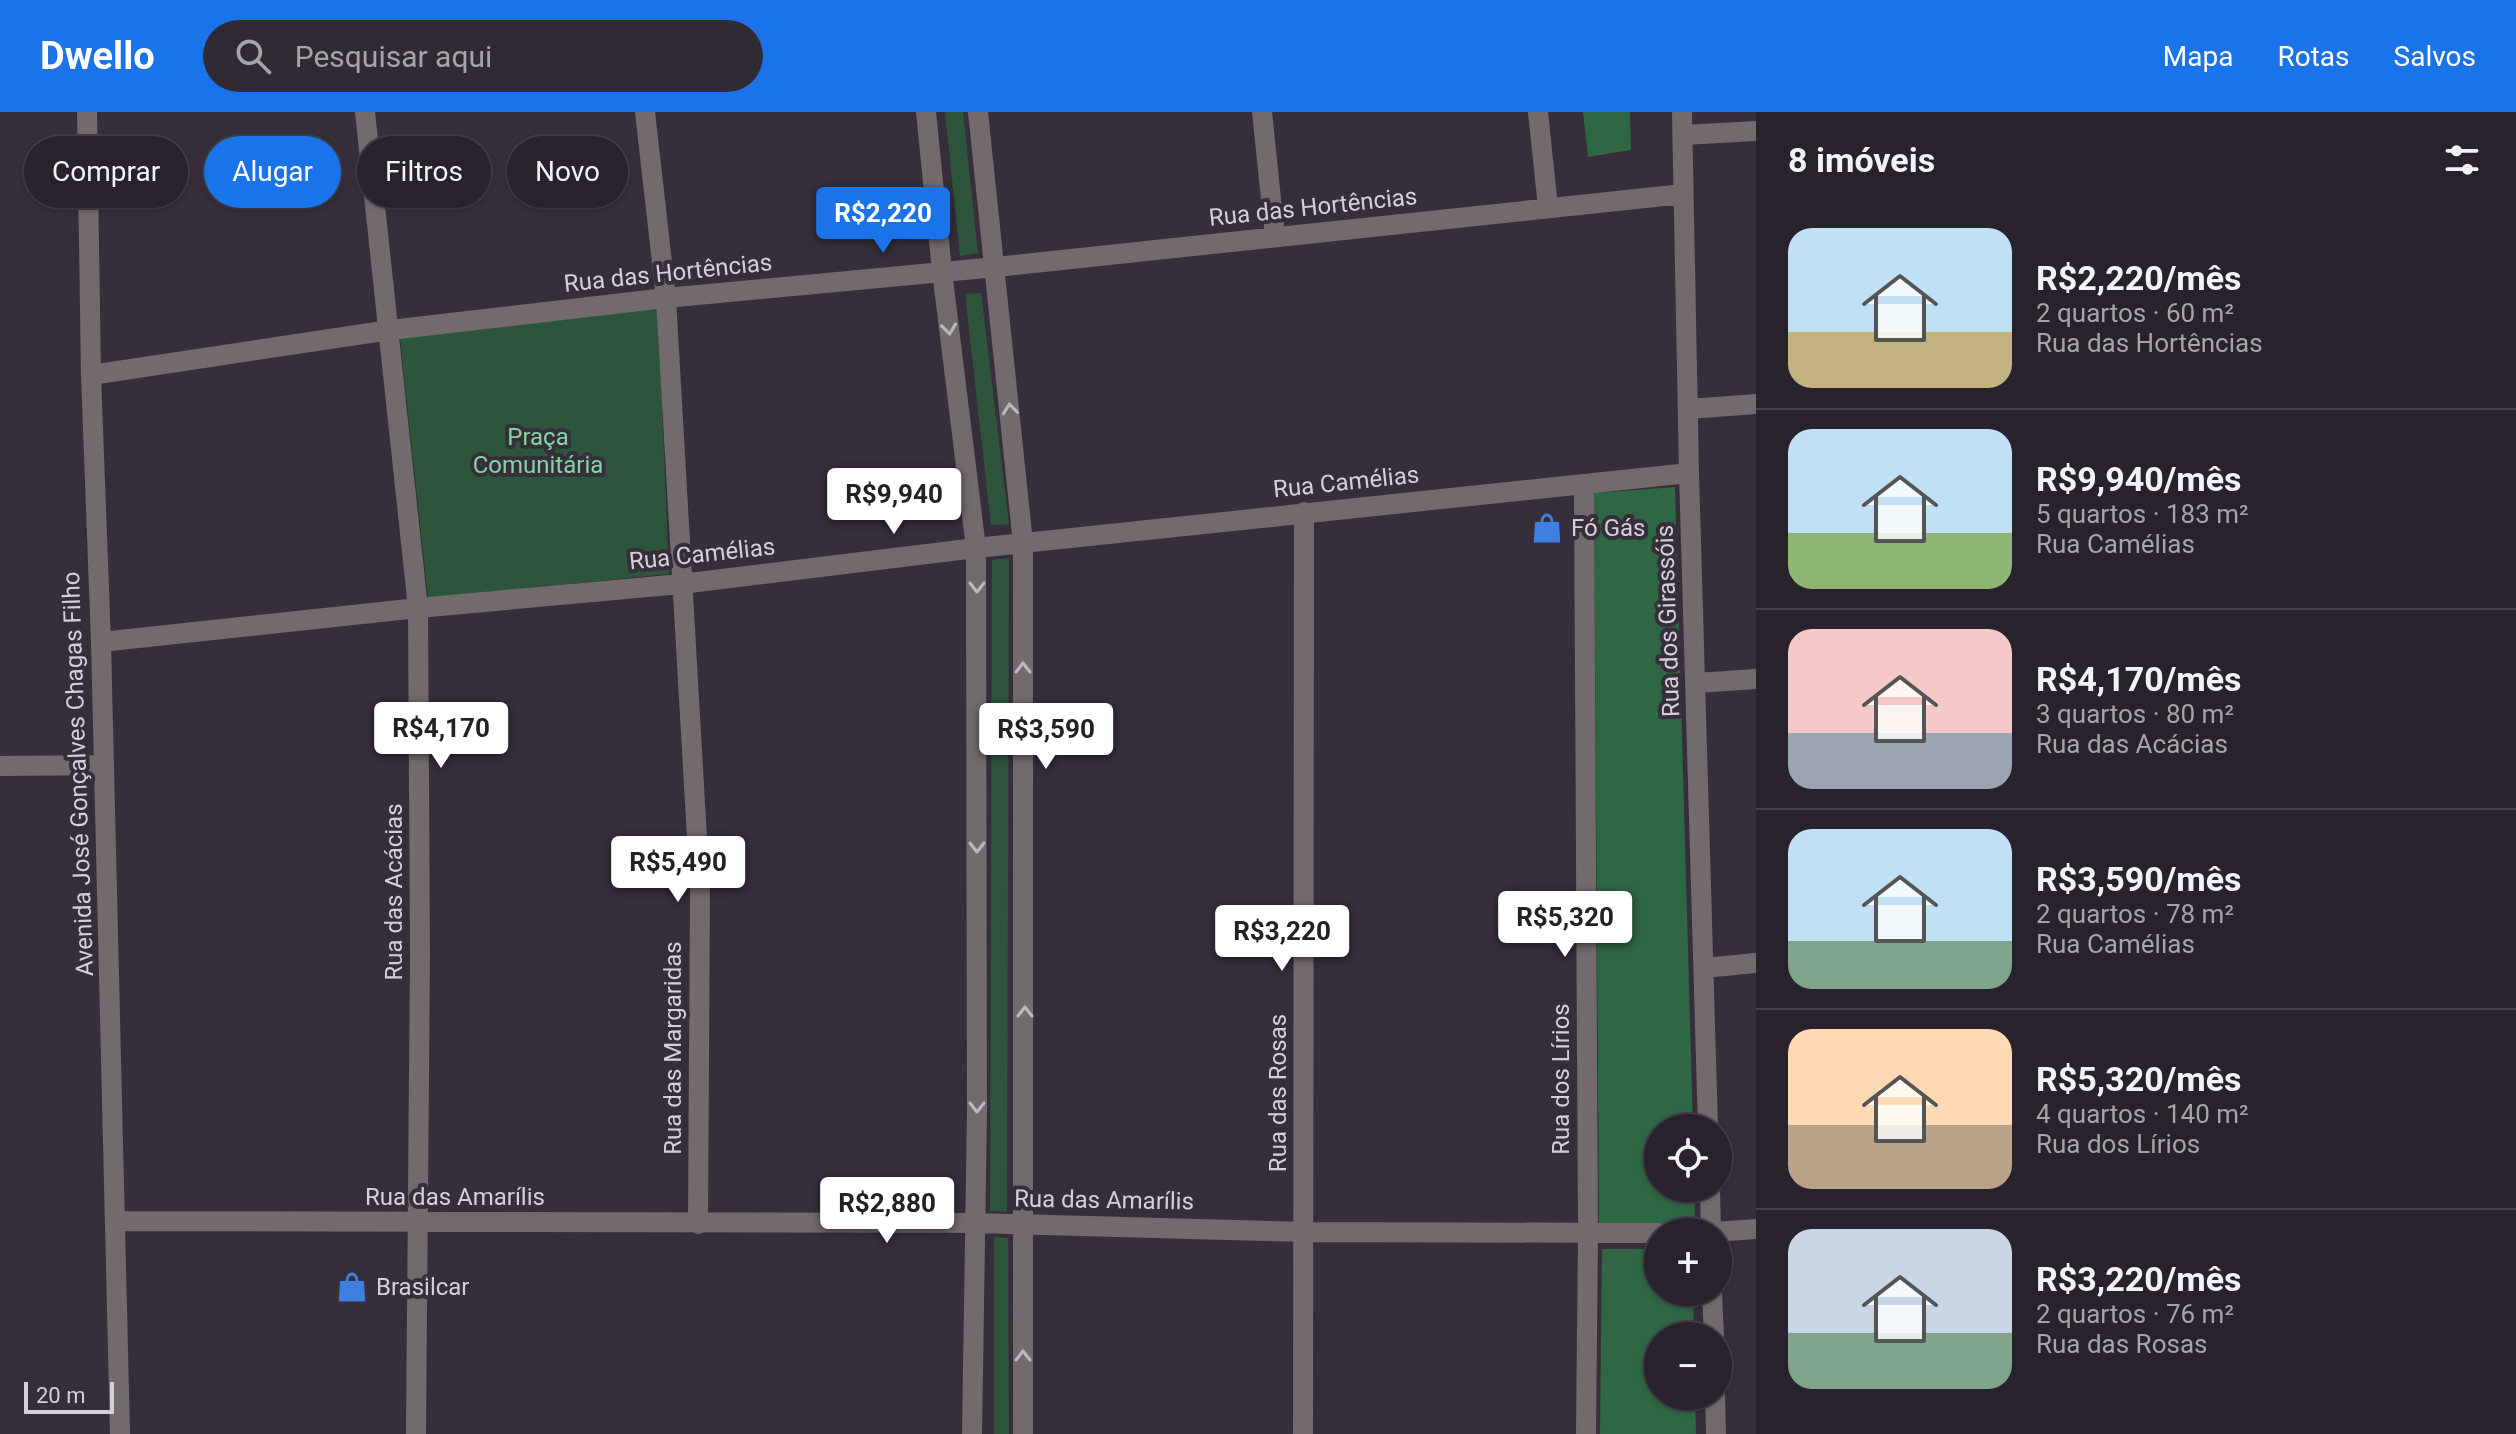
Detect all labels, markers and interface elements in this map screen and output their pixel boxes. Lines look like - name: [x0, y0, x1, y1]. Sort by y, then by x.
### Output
- search box: [203, 20, 763, 92]
- text: Dwello: [40, 34, 155, 78]
- icon: search: [231, 34, 275, 78]
- text: Pesquisar aqui: [295, 39, 492, 74]
- text: Mapa: [2163, 40, 2233, 73]
- text: Rotas: [2277, 40, 2350, 73]
- text: Salvos: [2394, 40, 2476, 73]
- chip: Comprar: [24, 136, 188, 208]
- chip: Alugar: [204, 136, 341, 208]
- chip: Filtros: [357, 136, 491, 208]
- chip: Novo: [507, 136, 628, 208]
- icon: filters: [2440, 138, 2484, 182]
- text: 8 imóveis: [1788, 140, 1935, 180]
- street label: Rua das Hortências: [1208, 182, 1418, 232]
- pin: R$2,220: [809, 187, 957, 255]
- text: R$2,220: [834, 198, 932, 228]
- street label: Rua das Hortências: [563, 248, 773, 298]
- text: R$2,220/mês: [2036, 258, 2242, 298]
- icon: home: [1852, 260, 1948, 356]
- text: 2 quartos · 60 m²: [2036, 298, 2234, 328]
- one-way arrow: [941, 323, 958, 336]
- text: Rua das Hortências: [2036, 328, 2263, 358]
- one-way arrow: [1001, 402, 1018, 415]
- park label: Praça Comunitária: [473, 423, 603, 479]
- text: R$9,940/mês: [2036, 459, 2242, 499]
- street label: Rua Camélias: [1272, 460, 1420, 504]
- icon: home: [1852, 461, 1948, 557]
- pin: R$9,940: [820, 468, 968, 536]
- text: R$9,940: [845, 479, 943, 509]
- text: 5 quartos · 183 m²: [2036, 499, 2249, 529]
- shop icon: Fó Gás: [1530, 511, 1564, 545]
- place label: Fó Gás: [1571, 514, 1645, 542]
- street label: Rua dos Girassóis: [1651, 524, 1685, 718]
- text: Rua Camélias: [2036, 529, 2195, 559]
- street label: Rua Camélias: [628, 532, 776, 576]
- street label: Avenida José Gonçalves Chagas Filho: [57, 571, 99, 977]
- one-way arrow: [968, 581, 985, 594]
- text: R$4,170/mês: [2036, 659, 2242, 699]
- one-way arrow: [1015, 661, 1032, 674]
- icon: home: [1852, 661, 1948, 757]
- text: 3 quartos · 80 m²: [2036, 699, 2234, 729]
- pin: R$4,170: [367, 702, 515, 770]
- pin: R$3,590: [972, 703, 1120, 771]
- text: R$4,170: [392, 713, 490, 743]
- text: R$3,590: [997, 714, 1095, 744]
- text: Rua das Acácias: [2036, 729, 2228, 759]
- street label: Rua das Acácias: [380, 803, 408, 981]
- pin: R$5,490: [604, 836, 752, 904]
- one-way arrow: [968, 841, 986, 854]
- text: R$5,490: [629, 847, 727, 877]
- text: R$3,590/mês: [2036, 859, 2242, 899]
- icon: home: [1852, 861, 1948, 957]
- pin: R$5,320: [1491, 891, 1639, 959]
- text: 2 quartos · 78 m²: [2036, 899, 2234, 929]
- text: R$5,320: [1516, 902, 1614, 932]
- pin: R$3,220: [1208, 905, 1356, 973]
- text: R$3,220: [1233, 916, 1331, 946]
- text: Rua Camélias: [2036, 929, 2195, 959]
- street label: Rua das Margaridas: [659, 941, 687, 1155]
- street label: Rua dos Lírios: [1547, 1003, 1575, 1155]
- one-way arrow: [1016, 1005, 1033, 1018]
- street label: Rua das Rosas: [1264, 1014, 1292, 1172]
- text: R$5,320/mês: [2036, 1059, 2242, 1099]
- icon: home: [1852, 1061, 1948, 1157]
- text: 4 quartos · 140 m²: [2036, 1099, 2249, 1129]
- one-way arrow: [968, 1101, 986, 1114]
- map controls: [1644, 1114, 1732, 1410]
- button: locate: [1644, 1114, 1732, 1202]
- text: Rua dos Lírios: [2036, 1129, 2200, 1159]
- pin: R$2,880: [813, 1177, 961, 1245]
- street label: Rua das Amarílis: [365, 1183, 545, 1211]
- street label: Rua das Amarílis: [1014, 1184, 1194, 1216]
- text: R$2,880: [838, 1188, 936, 1218]
- button: +: [1644, 1218, 1732, 1306]
- text: R$3,220/mês: [2036, 1259, 2242, 1299]
- icon: home: [1852, 1261, 1948, 1357]
- shop icon: Brasilcar: [335, 1270, 369, 1304]
- place label: Brasilcar: [376, 1273, 469, 1301]
- text: 2 quartos · 76 m²: [2036, 1299, 2234, 1329]
- button: −: [1644, 1322, 1732, 1410]
- text: Rua das Rosas: [2036, 1329, 2207, 1359]
- one-way arrow: [1014, 1349, 1032, 1362]
- scale bar: [24, 1378, 114, 1414]
- text: 20 m: [36, 1383, 85, 1408]

